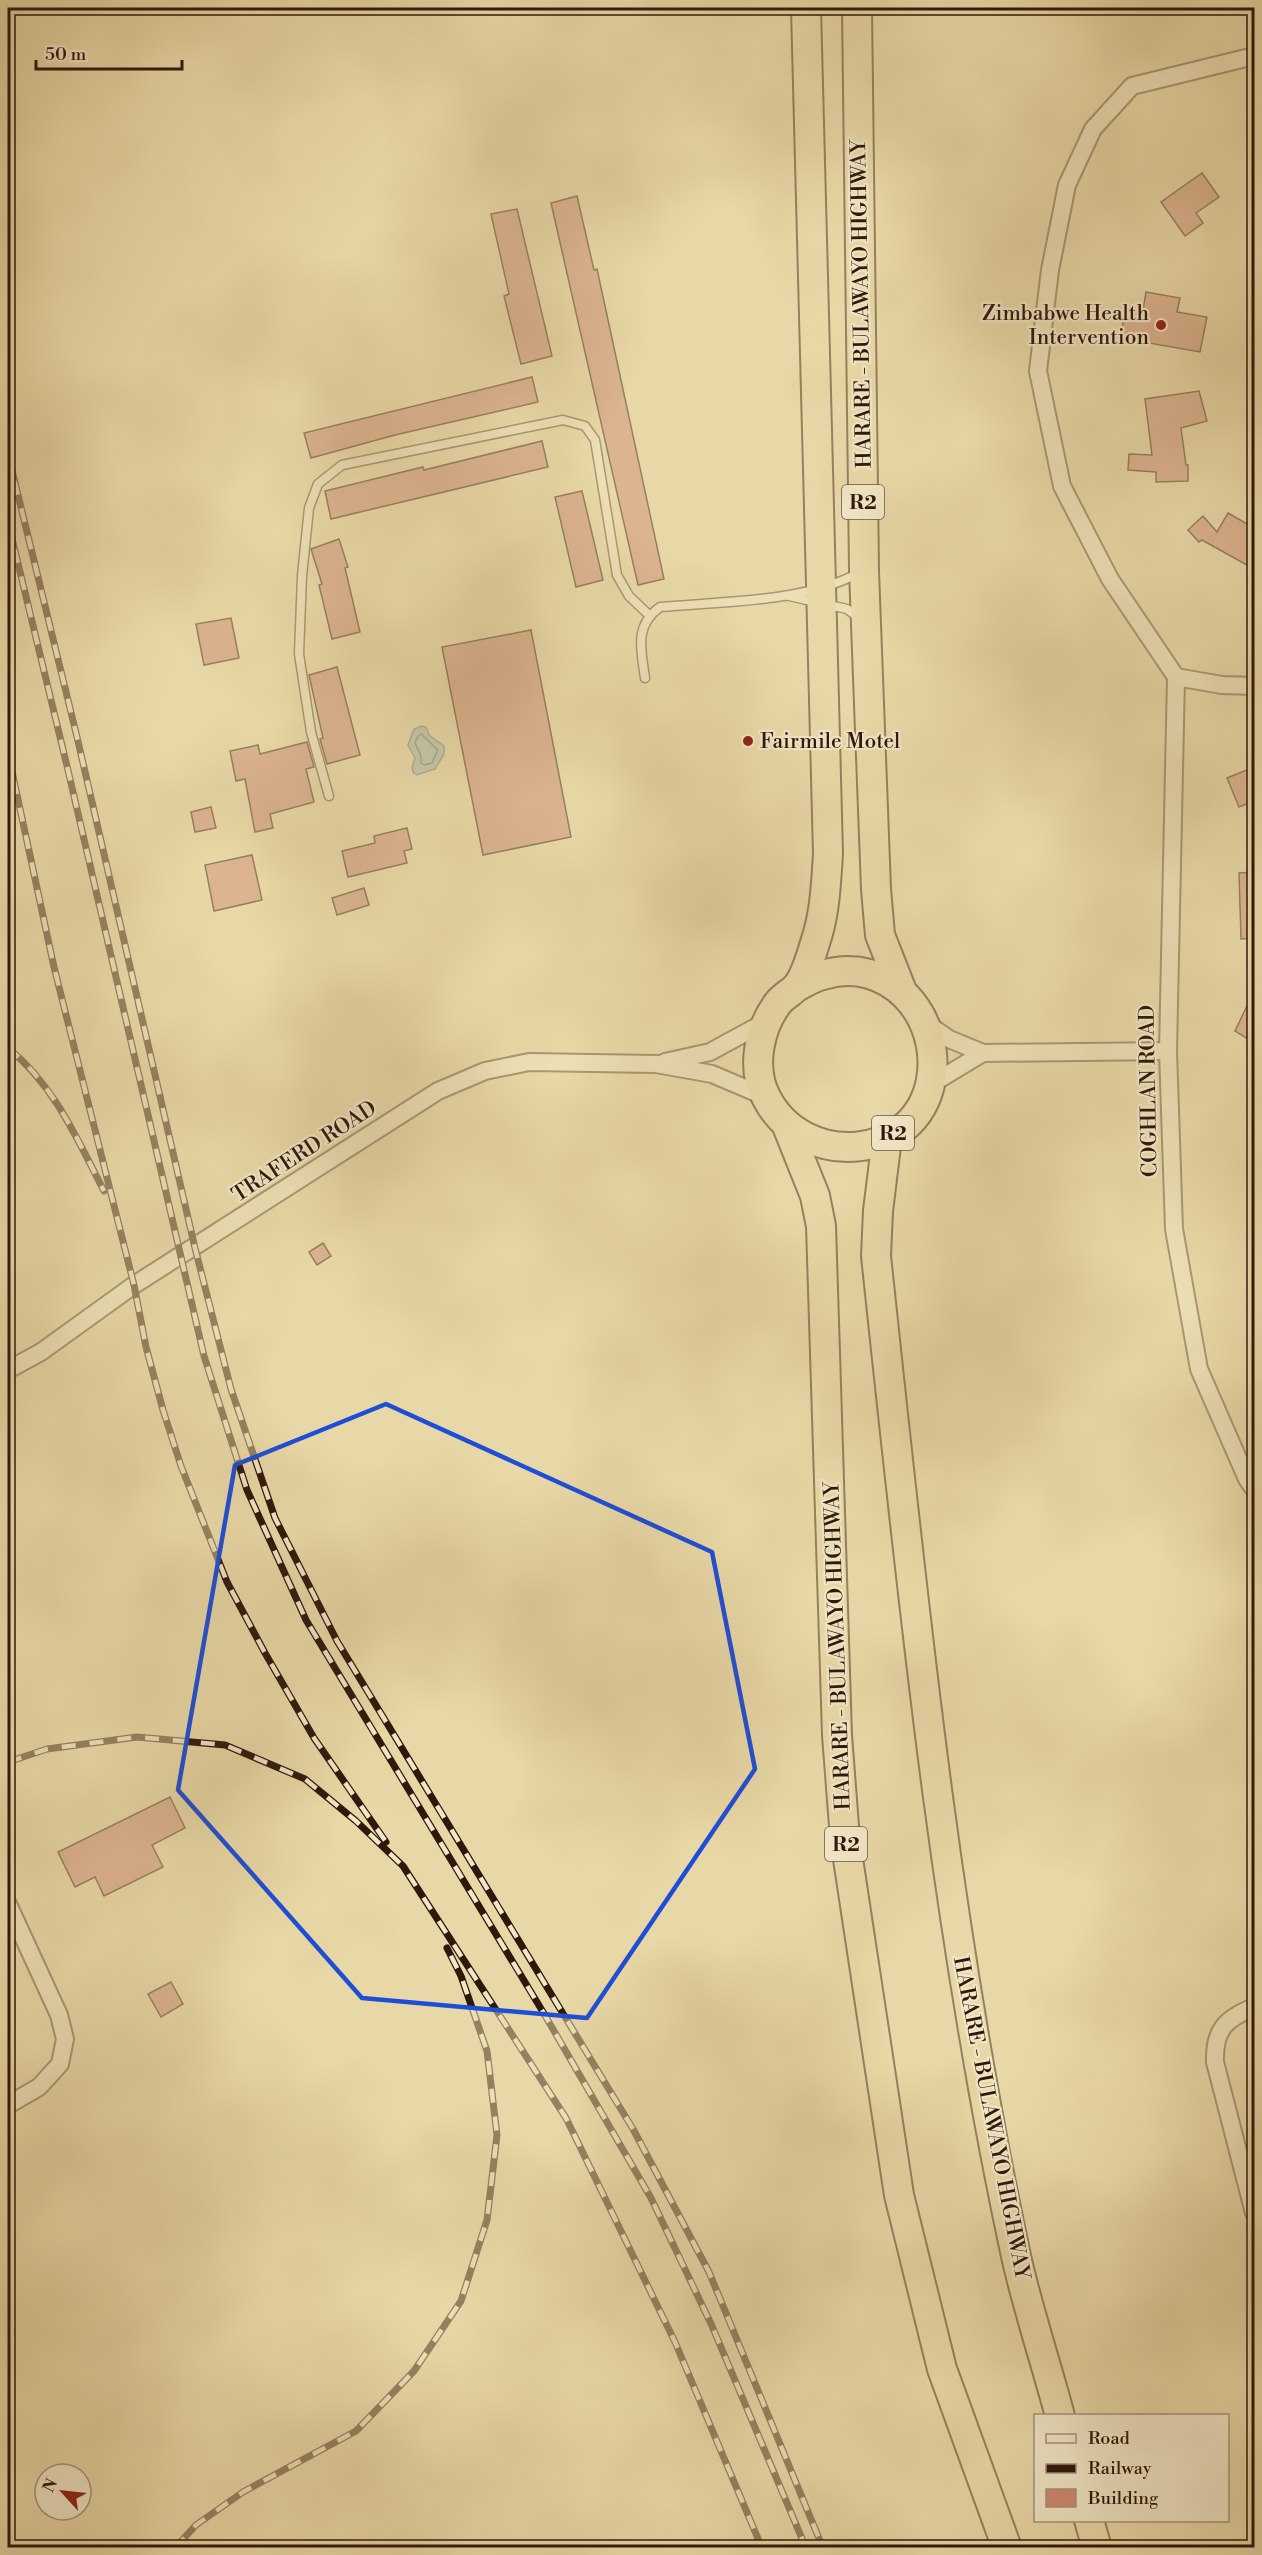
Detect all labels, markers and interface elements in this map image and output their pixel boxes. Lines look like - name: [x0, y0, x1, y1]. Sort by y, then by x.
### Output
- scale bar: [36, 33, 182, 71]
- text: 50 m: [45, 43, 87, 66]
- street label: HARARE - BULAWAYO HIGHWAY: [846, 138, 878, 469]
- place label: Zimbabwe Health Intervention: [982, 301, 1149, 351]
- marker: Zimbabwe Health Intervention: [1154, 318, 1168, 332]
- road number: R2: [842, 485, 884, 519]
- place label: Fairmile Motel: [760, 729, 900, 755]
- marker: Fairmile Motel: [741, 734, 755, 748]
- street label: COGHLAN ROAD: [1134, 1005, 1164, 1177]
- street label: TRAFERD ROAD: [227, 1095, 382, 1208]
- road number: R2: [872, 1116, 914, 1150]
- street label: HARARE - BULAWAYO HIGHWAY: [819, 1480, 857, 1811]
- road number: R2: [825, 1827, 867, 1861]
- street label: HARARE - BULAWAYO HIGHWAY: [947, 1954, 1035, 2283]
- legend: [1034, 2414, 1229, 2522]
- text: Road: [1088, 2427, 1131, 2450]
- text: Railway: [1088, 2457, 1152, 2480]
- north arrow: [33, 2462, 93, 2522]
- text: N: [39, 2475, 62, 2496]
- text: Building: [1087, 2487, 1159, 2510]

